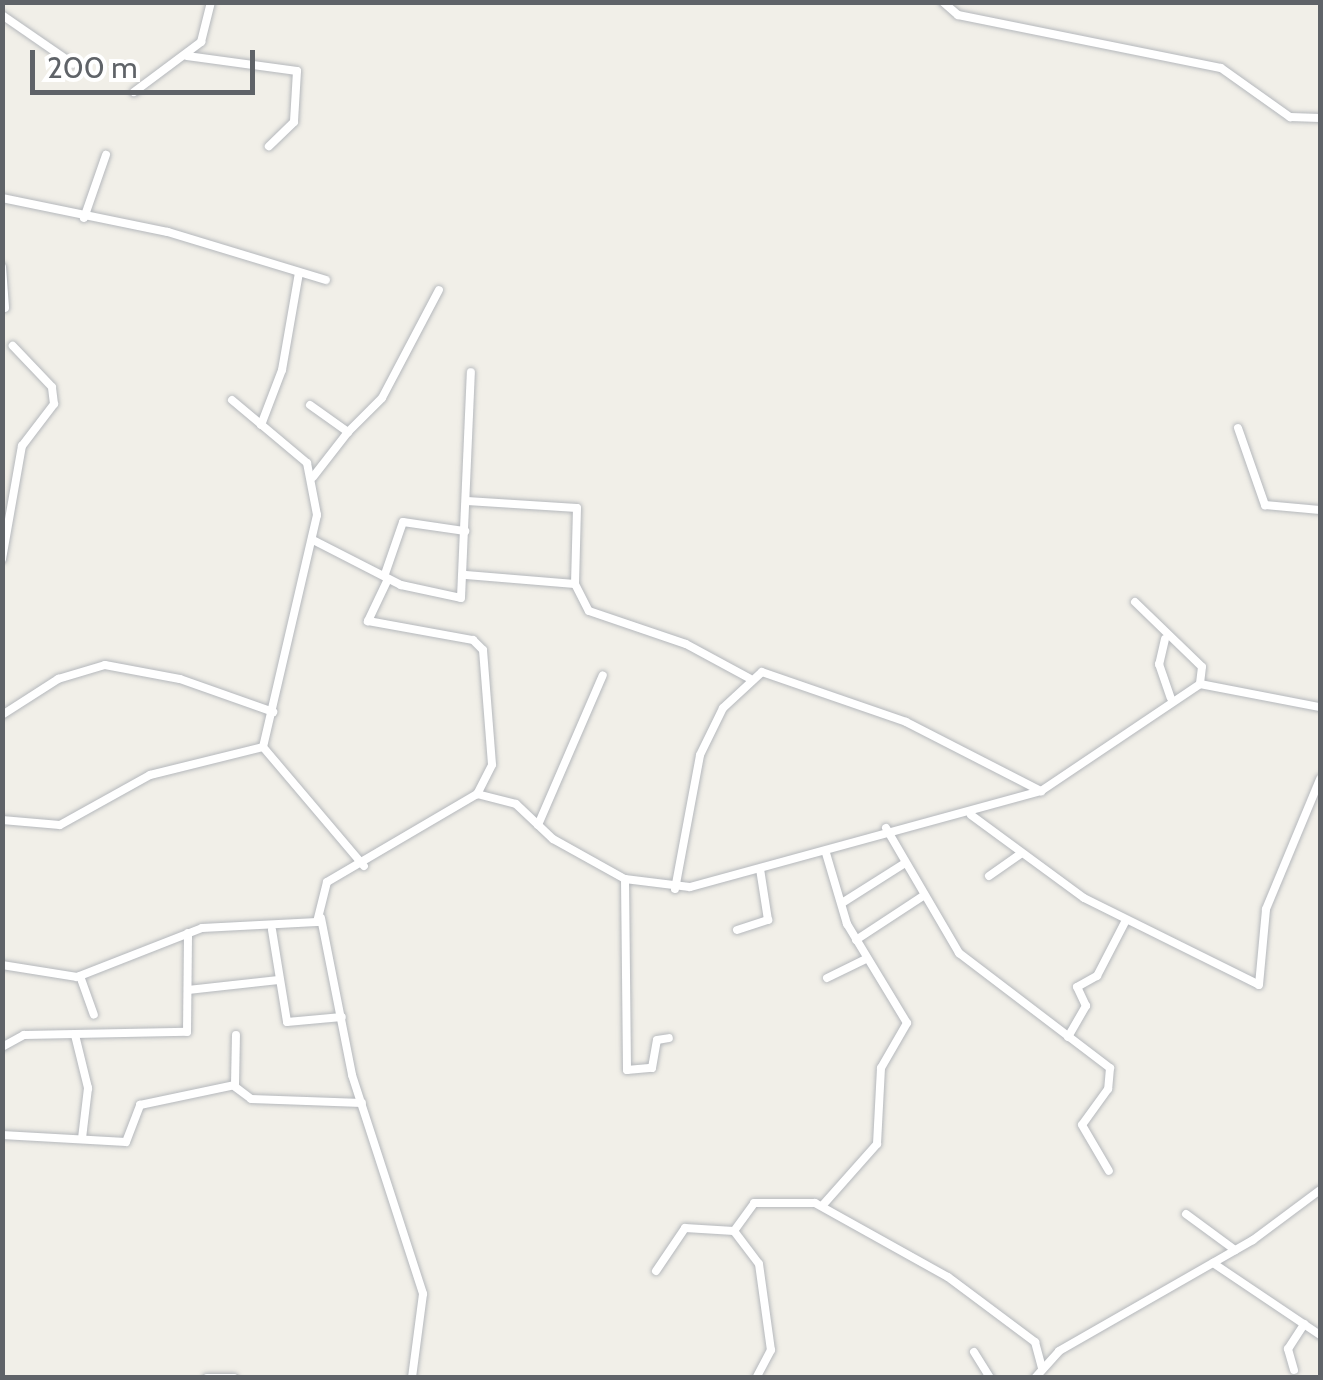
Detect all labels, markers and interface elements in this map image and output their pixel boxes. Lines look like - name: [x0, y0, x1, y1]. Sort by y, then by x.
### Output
- scale bar: [35, 30, 260, 92]
- text: 200 m: [47, 49, 138, 86]

